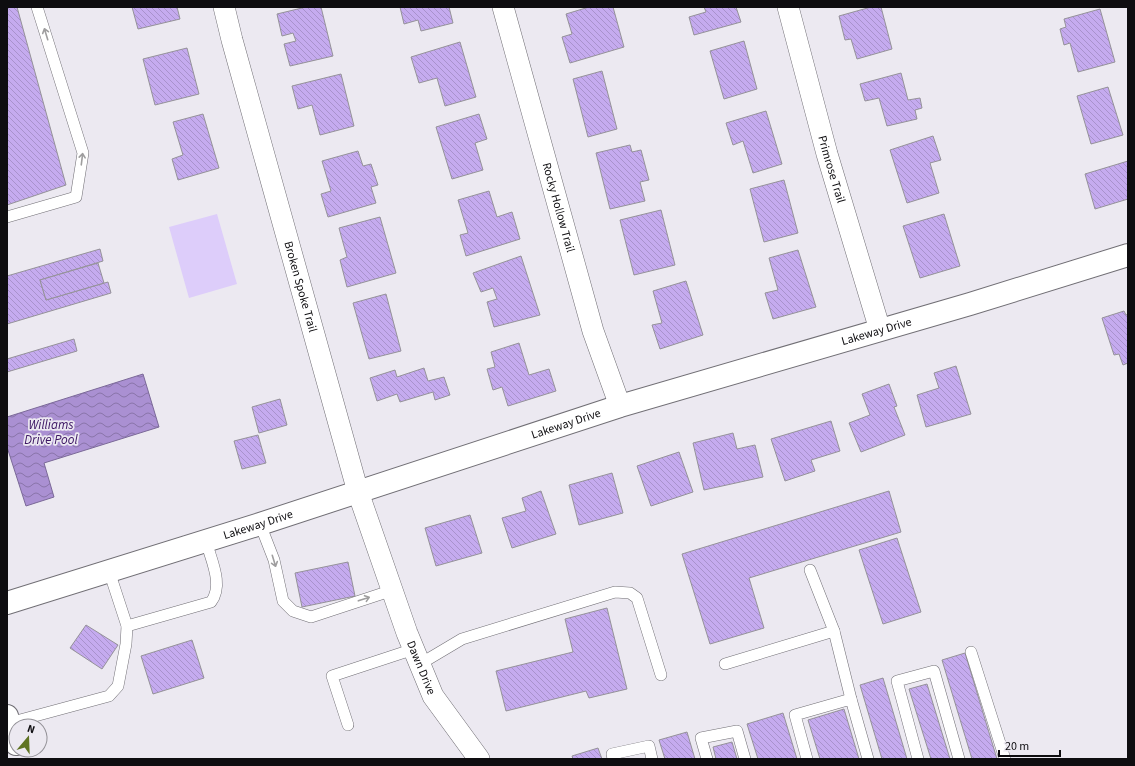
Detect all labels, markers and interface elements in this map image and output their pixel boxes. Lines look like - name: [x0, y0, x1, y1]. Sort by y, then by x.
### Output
- one-way arrow: [42, 28, 49, 41]
- street label: Primrose Trail: [813, 134, 849, 205]
- one-way arrow: [78, 153, 86, 166]
- street label: Rocky Hollow Trail: [538, 161, 579, 254]
- street label: Broken Spoke Trail: [279, 239, 321, 334]
- street label: Lakeway Drive: [840, 313, 914, 350]
- street label: Lakeway Drive: [529, 405, 603, 444]
- water label: Williams Drive Pool: [24, 416, 78, 449]
- street label: Lakeway Drive: [221, 506, 295, 544]
- one-way arrow: [271, 554, 278, 567]
- one-way arrow: [357, 595, 369, 603]
- street label: Dawn Drive: [402, 638, 440, 698]
- north arrow: [8, 718, 48, 758]
- text: N: [25, 721, 37, 737]
- scale bar: [999, 732, 1060, 758]
- text: 20 m: [1005, 738, 1029, 755]

